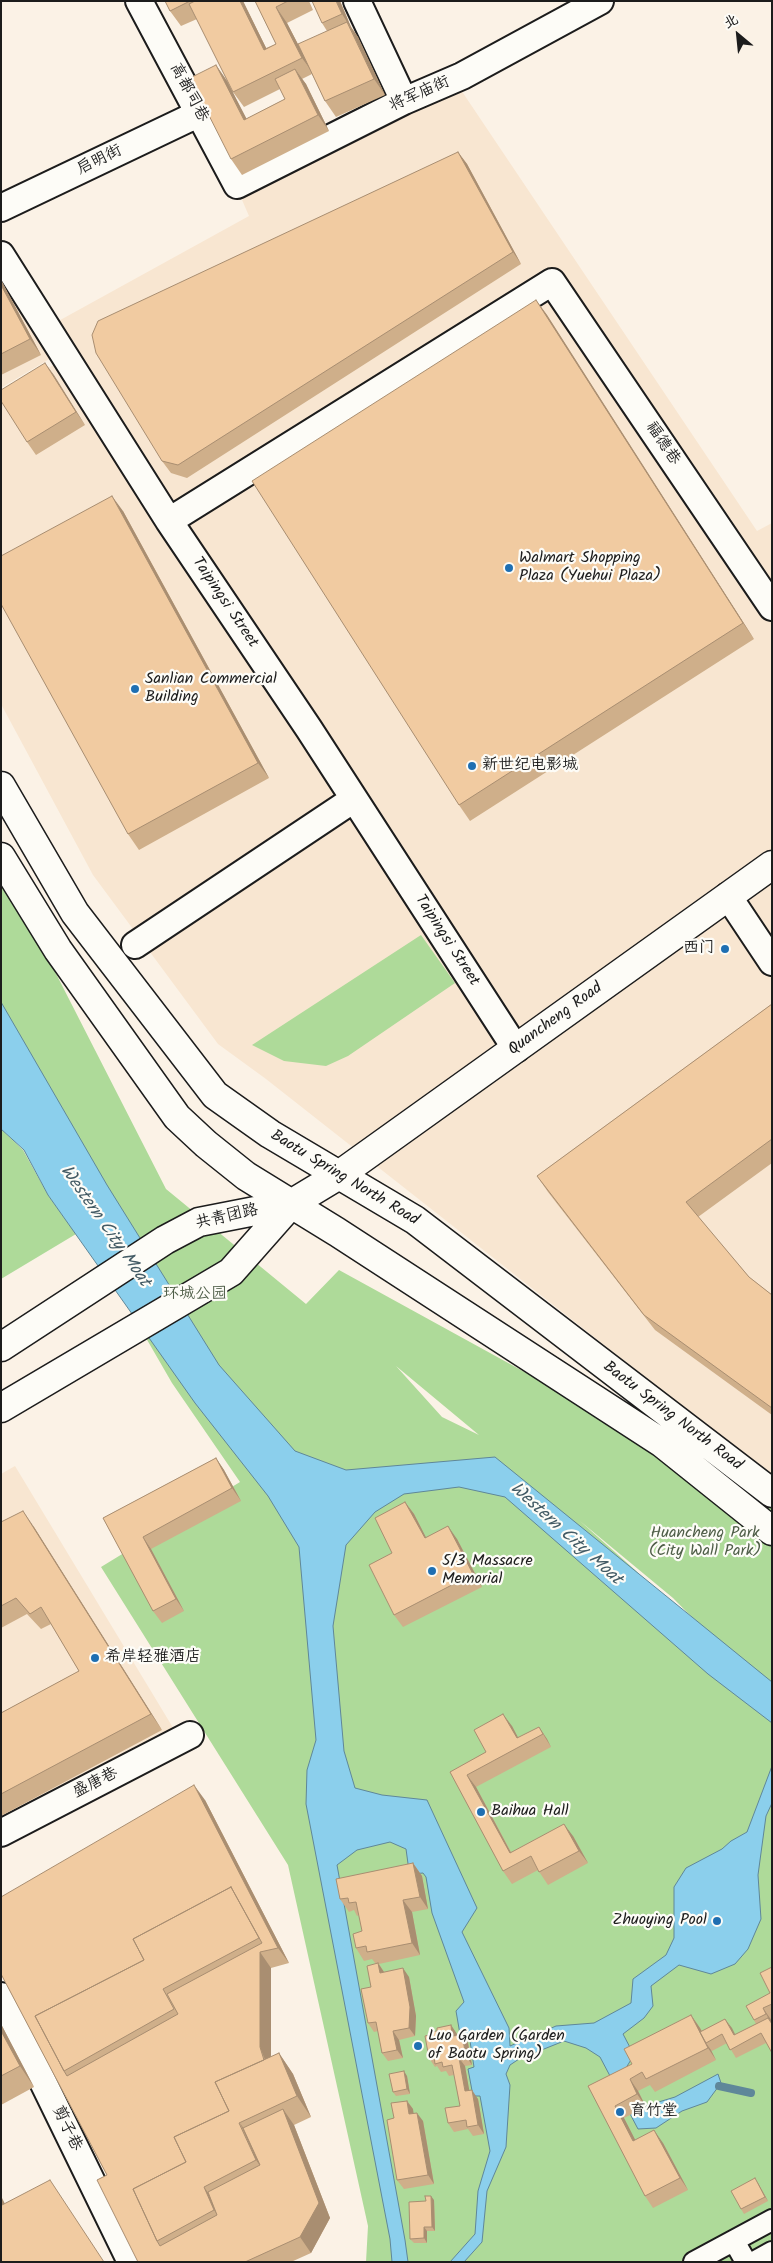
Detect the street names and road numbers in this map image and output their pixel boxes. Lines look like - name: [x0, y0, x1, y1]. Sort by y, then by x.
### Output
- street label: 高都司巷: [165, 60, 211, 126]
- street label: 将军庙街: [387, 73, 453, 117]
- street label: 启明街: [74, 142, 126, 180]
- street label: 福德巷: [641, 419, 683, 469]
- street label: Taipingsi Street: [187, 554, 261, 652]
- street label: Taipingsi Street: [409, 892, 483, 990]
- street label: Quancheng Road: [505, 979, 607, 1061]
- street label: Baotu Spring North Road: [266, 1127, 422, 1231]
- street label: 共青团路: [194, 1201, 260, 1235]
- street label: Baotu Spring North Road: [598, 1358, 746, 1476]
- street label: 盛唐巷: [70, 1765, 122, 1803]
- street label: 剪子巷: [47, 2103, 85, 2155]

